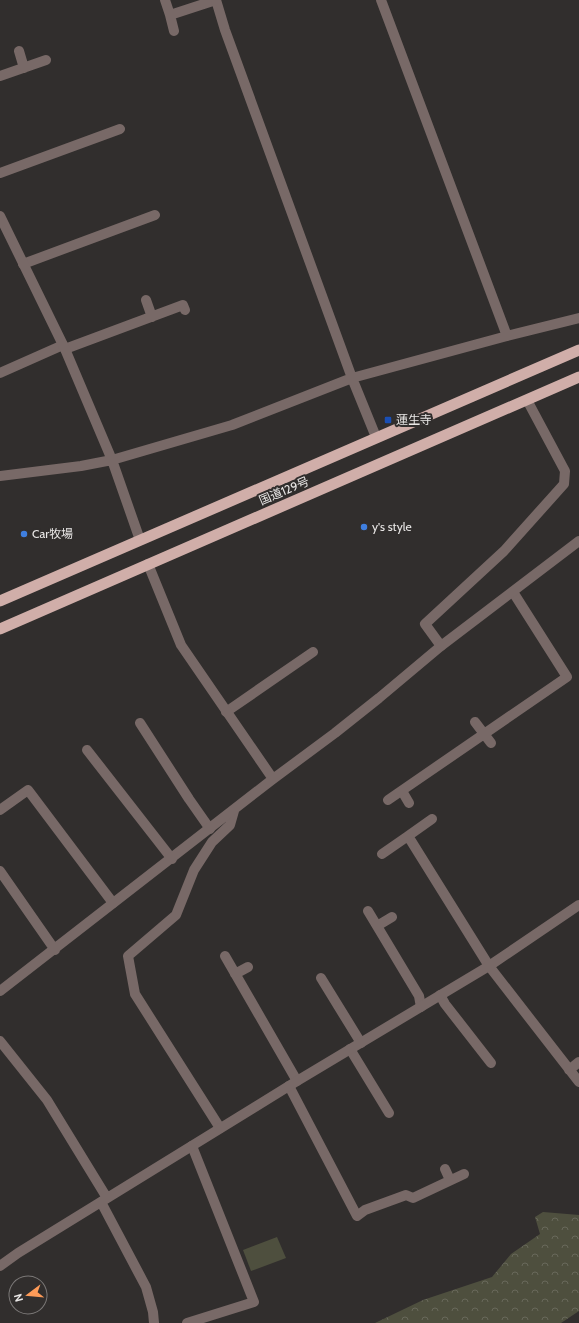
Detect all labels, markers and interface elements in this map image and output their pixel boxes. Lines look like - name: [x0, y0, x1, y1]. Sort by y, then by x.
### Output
- place label: 蓮生寺: [396, 412, 432, 427]
- marker: 蓮生寺: [383, 415, 393, 425]
- street label: 国道129号: [256, 473, 311, 508]
- place label: y's style: [372, 519, 412, 534]
- marker: y's style: [359, 522, 369, 532]
- place label: Car牧場: [32, 526, 73, 541]
- marker: Car牧場: [19, 529, 29, 539]
- north arrow: [8, 1275, 48, 1315]
- text: N: [11, 1292, 26, 1303]

